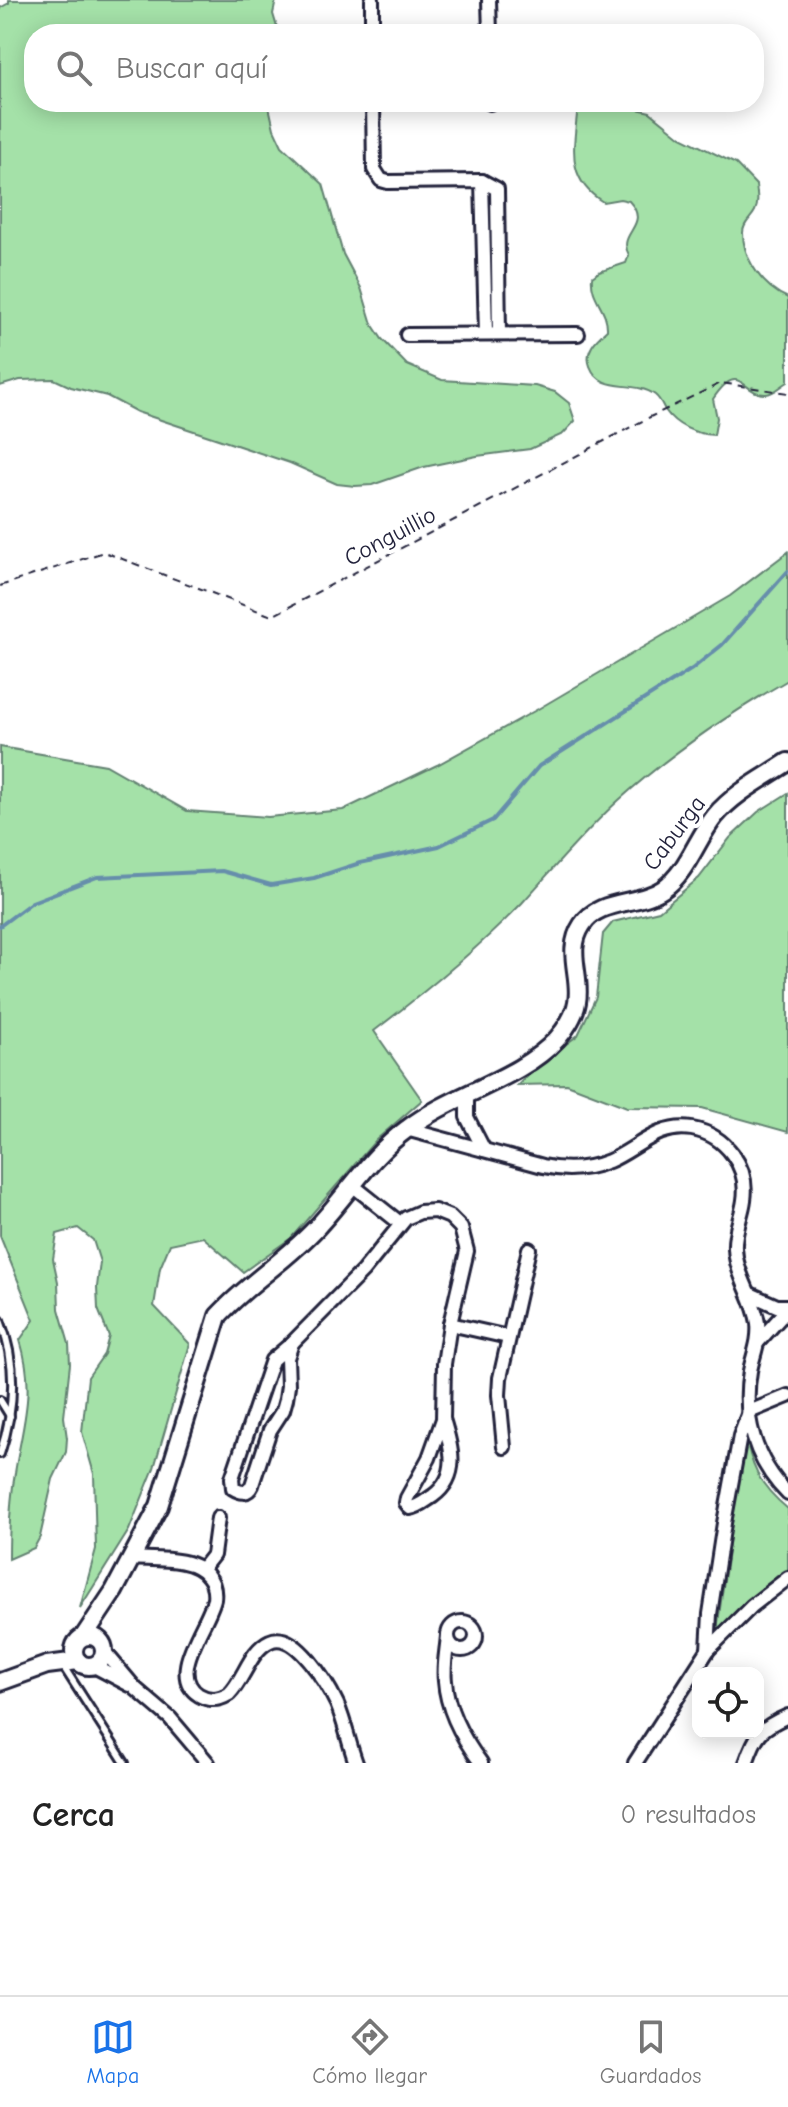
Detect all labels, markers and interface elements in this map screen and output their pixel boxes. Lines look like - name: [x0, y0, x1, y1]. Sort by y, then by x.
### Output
- search box: [24, 24, 764, 112]
- icon: search: [52, 46, 96, 90]
- text: Buscar aquí: [116, 51, 267, 86]
- street label: Conguillio: [339, 500, 441, 572]
- street label: Caburga: [637, 790, 711, 876]
- map controls: [692, 1667, 764, 1739]
- button: locate: [692, 1667, 764, 1739]
- text: Cerca: [32, 1795, 115, 1835]
- text: 0 resultados: [621, 1800, 756, 1830]
- tab: Mapa: [86, 2015, 139, 2089]
- tab: Cómo llegar: [312, 2015, 427, 2089]
- tab: Guardados: [600, 2015, 702, 2089]

